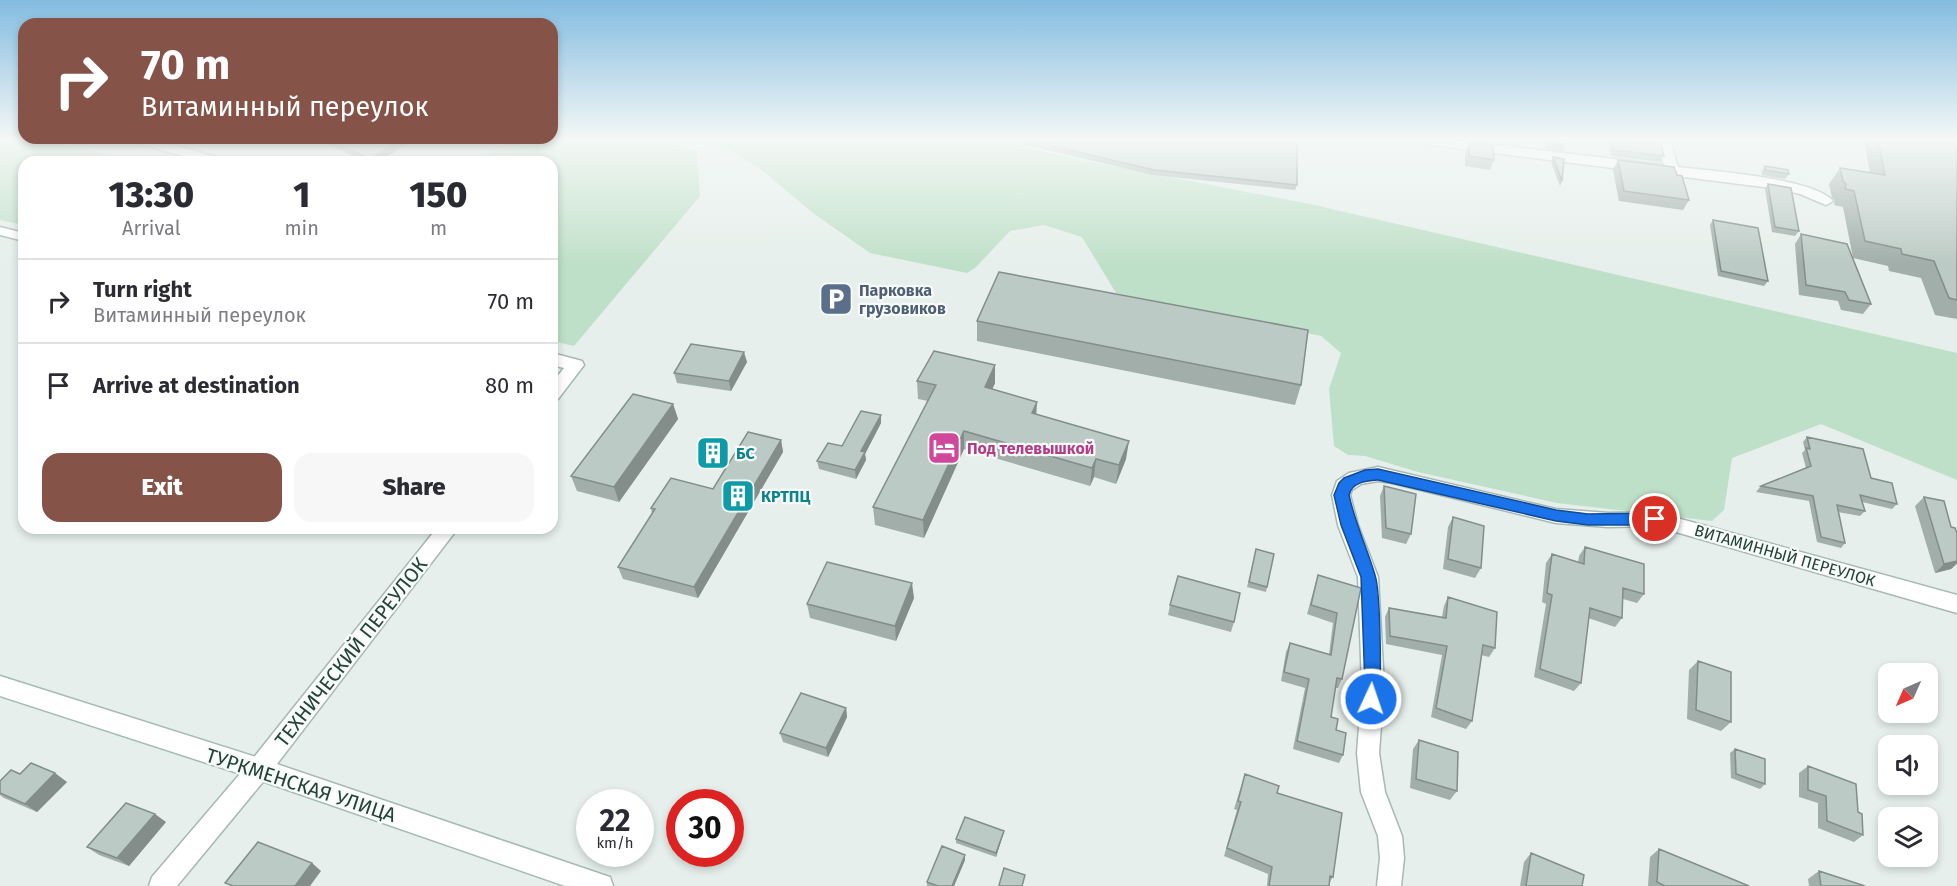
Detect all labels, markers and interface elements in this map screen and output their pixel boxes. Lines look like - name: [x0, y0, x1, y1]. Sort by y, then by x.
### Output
- text: 70 m: [141, 40, 230, 90]
- icon: right: [42, 42, 120, 120]
- text: Витаминный переулок: [141, 91, 429, 123]
- text: 13:30: [108, 173, 194, 217]
- text: 1: [293, 173, 310, 217]
- text: 150: [409, 173, 468, 217]
- text: Arrival: [122, 216, 181, 240]
- text: min: [284, 216, 319, 240]
- text: m: [430, 216, 447, 240]
- text: Turn right: [93, 276, 192, 303]
- parking icon: Парковка грузовиков: [818, 281, 854, 317]
- place label: Парковка грузовиков: [859, 281, 946, 318]
- icon: right: [42, 285, 75, 318]
- text: 70 m: [488, 288, 534, 315]
- text: Витаминный переулок: [93, 303, 306, 327]
- icon: arrive: [42, 369, 75, 402]
- text: Arrive at destination: [93, 372, 300, 399]
- text: 80 m: [485, 372, 534, 399]
- hotel icon: Под телевышкой: [926, 430, 962, 466]
- building icon: БС: [695, 435, 731, 471]
- place label: Под телевышкой: [967, 439, 1094, 458]
- place label: БС: [736, 444, 756, 463]
- button: Exit: [42, 453, 282, 522]
- button: Share: [294, 453, 534, 522]
- building icon: КРТПЦ: [720, 478, 756, 514]
- place label: КРТПЦ: [761, 487, 810, 506]
- pin: [1629, 493, 1680, 544]
- icon: arrive: [1638, 502, 1671, 535]
- street label: ВИТАМИННЫЙ ПЕРЕУЛОК: [1692, 521, 1878, 591]
- street label: ТЕХНИЧЕСКИЙ ПЕРЕУЛОК: [270, 553, 432, 751]
- north arrow: [1878, 663, 1938, 723]
- map controls: [1878, 663, 1938, 867]
- position arrow: [1339, 667, 1403, 731]
- button: sound: [1878, 735, 1938, 795]
- street label: ТУРКМЕНСКАЯ УЛИЦА: [203, 743, 399, 827]
- speed limit sign: 30: [666, 789, 744, 867]
- text: 22: [599, 803, 631, 839]
- button: layers: [1878, 807, 1938, 867]
- text: km/h: [596, 834, 634, 852]

